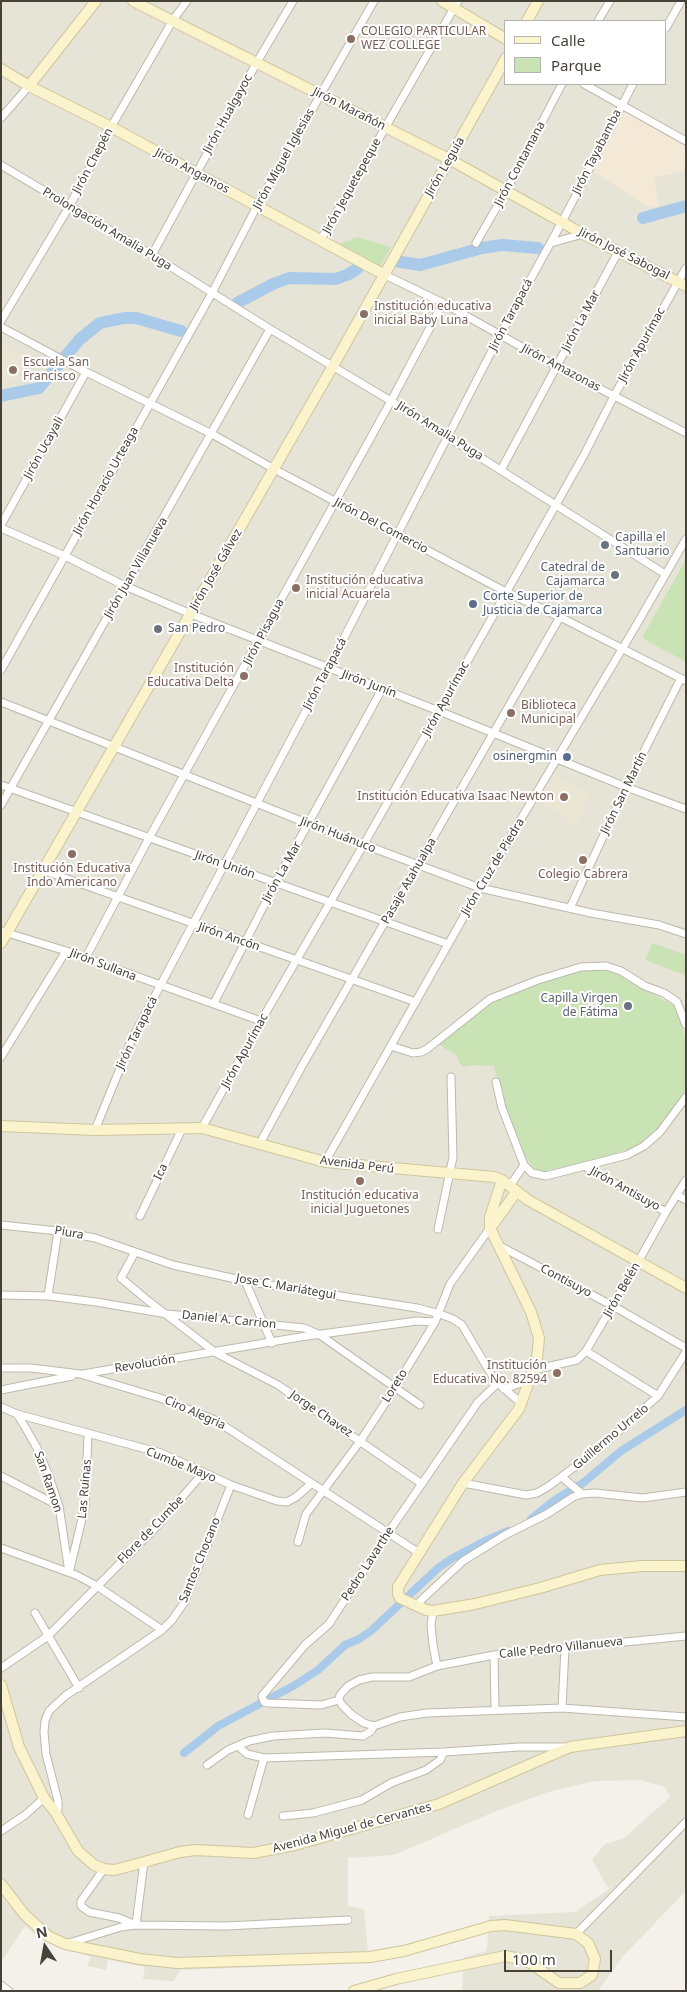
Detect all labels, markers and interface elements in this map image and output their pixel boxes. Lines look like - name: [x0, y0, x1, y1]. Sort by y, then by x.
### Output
- legend: [504, 20, 667, 85]
- place label: COLEGIO PARTICULAR WEZ COLLEGE: [361, 25, 486, 53]
- text: Calle: [551, 30, 585, 50]
- marker: COLEGIO PARTICULAR WEZ COLLEGE: [345, 33, 357, 45]
- text: Parque: [551, 55, 601, 75]
- street label: Jirón Hualgayoc: [200, 72, 256, 156]
- street label: Jirón Marañón: [310, 84, 388, 134]
- street label: Jirón Miguel Iglesias: [250, 106, 318, 212]
- street label: Jirón Tayabamba: [569, 107, 625, 197]
- street label: Jirón Contamana: [492, 119, 548, 209]
- street label: Jirón Chepén: [70, 126, 116, 196]
- street label: Jirón Leguía: [422, 135, 468, 199]
- street label: Jirón Jequetepeque: [320, 136, 384, 236]
- street label: Jirón Angamos: [152, 145, 232, 197]
- street label: Prolongación Amalia Puga: [40, 185, 174, 273]
- street label: Jirón José Sabogal: [576, 225, 672, 283]
- street label: Jirón Tarapacá: [486, 277, 536, 353]
- street label: Jirón La Mar: [559, 288, 603, 354]
- place label: Institución educativa inicial Baby Luna: [374, 300, 491, 328]
- street label: Jirón Apurímac: [616, 305, 668, 385]
- marker: Institución educativa inicial Baby Luna: [358, 308, 370, 320]
- street label: Jirón Amazonas: [519, 341, 603, 395]
- place label: Escuela San Francisco: [23, 356, 89, 384]
- marker: Escuela San Francisco: [7, 364, 19, 376]
- street label: Jirón Amalia Puga: [394, 399, 486, 463]
- street label: Jirón Ucayali: [21, 414, 67, 482]
- street label: Jirón Horacio Urteaga: [70, 424, 142, 538]
- street label: Jirón Del Comercio: [332, 495, 430, 557]
- street label: Jirón Juan Villanueva: [101, 515, 171, 621]
- street label: Jirón José Gálvez: [187, 527, 245, 613]
- place label: Capilla el Santuario: [615, 531, 670, 559]
- marker: Capilla el Santuario: [599, 539, 611, 551]
- place label: Catedral de Cajamarca: [540, 561, 605, 589]
- marker: Catedral de Cajamarca: [609, 569, 621, 581]
- place label: Institución educativa inicial Acuarela: [306, 574, 423, 602]
- marker: Institución educativa inicial Acuarela: [290, 582, 302, 594]
- place label: Corte Superior de Justicia de Cajamarca: [483, 590, 602, 618]
- street label: Jirón Pisagua: [240, 596, 288, 668]
- marker: Corte Superior de Justicia de Cajamarca: [467, 598, 479, 610]
- place label: San Pedro: [168, 622, 225, 636]
- marker: San Pedro: [152, 623, 164, 635]
- street label: Jirón Tarapacá: [300, 636, 350, 712]
- street label: Jirón Apurímac: [420, 659, 472, 739]
- place label: Institución Educativa Delta: [147, 662, 234, 690]
- street label: Jirón Junín: [340, 667, 398, 701]
- marker: Institución Educativa Delta: [238, 670, 250, 682]
- place label: Biblioteca Municipal: [521, 699, 576, 727]
- marker: Biblioteca Municipal: [505, 707, 517, 719]
- street label: Jirón San Martín: [598, 749, 650, 837]
- place label: osinergmin: [493, 750, 557, 764]
- marker: osinergmin: [561, 751, 573, 763]
- place label: Institución Educativa Isaac Newton: [357, 790, 554, 804]
- marker: Institución Educativa Isaac Newton: [558, 791, 570, 803]
- street label: Jirón Huánuco: [298, 814, 378, 856]
- street label: Jirón Cruz de Piedra: [458, 816, 528, 918]
- street label: Pasaje Atahualpa: [379, 835, 439, 927]
- street label: Jirón La Mar: [259, 839, 305, 905]
- marker: Institución Educativa Indo Americano: [66, 848, 78, 860]
- street label: Jirón Unión: [193, 848, 257, 882]
- marker: Colegio Cabrera: [577, 854, 589, 866]
- place label: Institución Educativa Indo Americano: [13, 862, 131, 890]
- place label: Colegio Cabrera: [538, 868, 628, 882]
- street label: Jirón Ancón: [196, 920, 262, 954]
- street label: Jirón Sullana: [68, 946, 138, 984]
- place label: Capilla Virgen de Fátima: [540, 992, 618, 1020]
- street label: Jirón Tarapacá: [113, 994, 161, 1072]
- marker: Capilla Virgen de Fátima: [622, 1000, 634, 1012]
- street label: Jirón Apurímac: [219, 1011, 271, 1091]
- street label: Avenida Perú: [319, 1153, 395, 1177]
- street label: Ica: [151, 1161, 171, 1183]
- street label: Jirón Antisuyo: [587, 1164, 663, 1214]
- marker: Institución educativa inicial Juguetones: [354, 1175, 366, 1187]
- place label: Institución educativa inicial Juguetones: [301, 1189, 419, 1217]
- street label: Piura: [53, 1223, 85, 1243]
- street label: Jirón Belén: [601, 1260, 643, 1320]
- street label: Contisuyo: [538, 1261, 594, 1301]
- street label: Jose C. Mariátegui: [235, 1271, 337, 1303]
- street label: Daniel A. Carrion: [181, 1308, 277, 1332]
- street label: Revolución: [114, 1352, 176, 1376]
- place label: Institución Educativa No. 82594: [433, 1359, 547, 1387]
- street label: Loreto: [379, 1367, 411, 1405]
- marker: Institución Educativa No. 82594: [551, 1367, 563, 1379]
- street label: Jorge Chavez: [287, 1388, 355, 1440]
- street label: Ciro Alegria: [162, 1393, 228, 1433]
- street label: Guillermo Urrelo: [570, 1401, 652, 1473]
- street label: Cumbe Mayo: [144, 1444, 218, 1486]
- street label: San Ramon: [31, 1449, 65, 1515]
- street label: Las Ruinas: [75, 1459, 95, 1519]
- street label: Flore de Cumbe: [115, 1493, 187, 1567]
- street label: Santos Chocano: [176, 1515, 224, 1605]
- street label: Pedro Lavarthe: [339, 1524, 397, 1604]
- street label: Calle Pedro Villanueva: [498, 1634, 624, 1662]
- street label: Avenida Miguel de Cervantes: [271, 1800, 433, 1856]
- text: N: [34, 1921, 49, 1942]
- north arrow: [20, 1922, 70, 1972]
- scale bar: [507, 1940, 614, 1972]
- text: 100 m: [512, 1949, 556, 1969]

